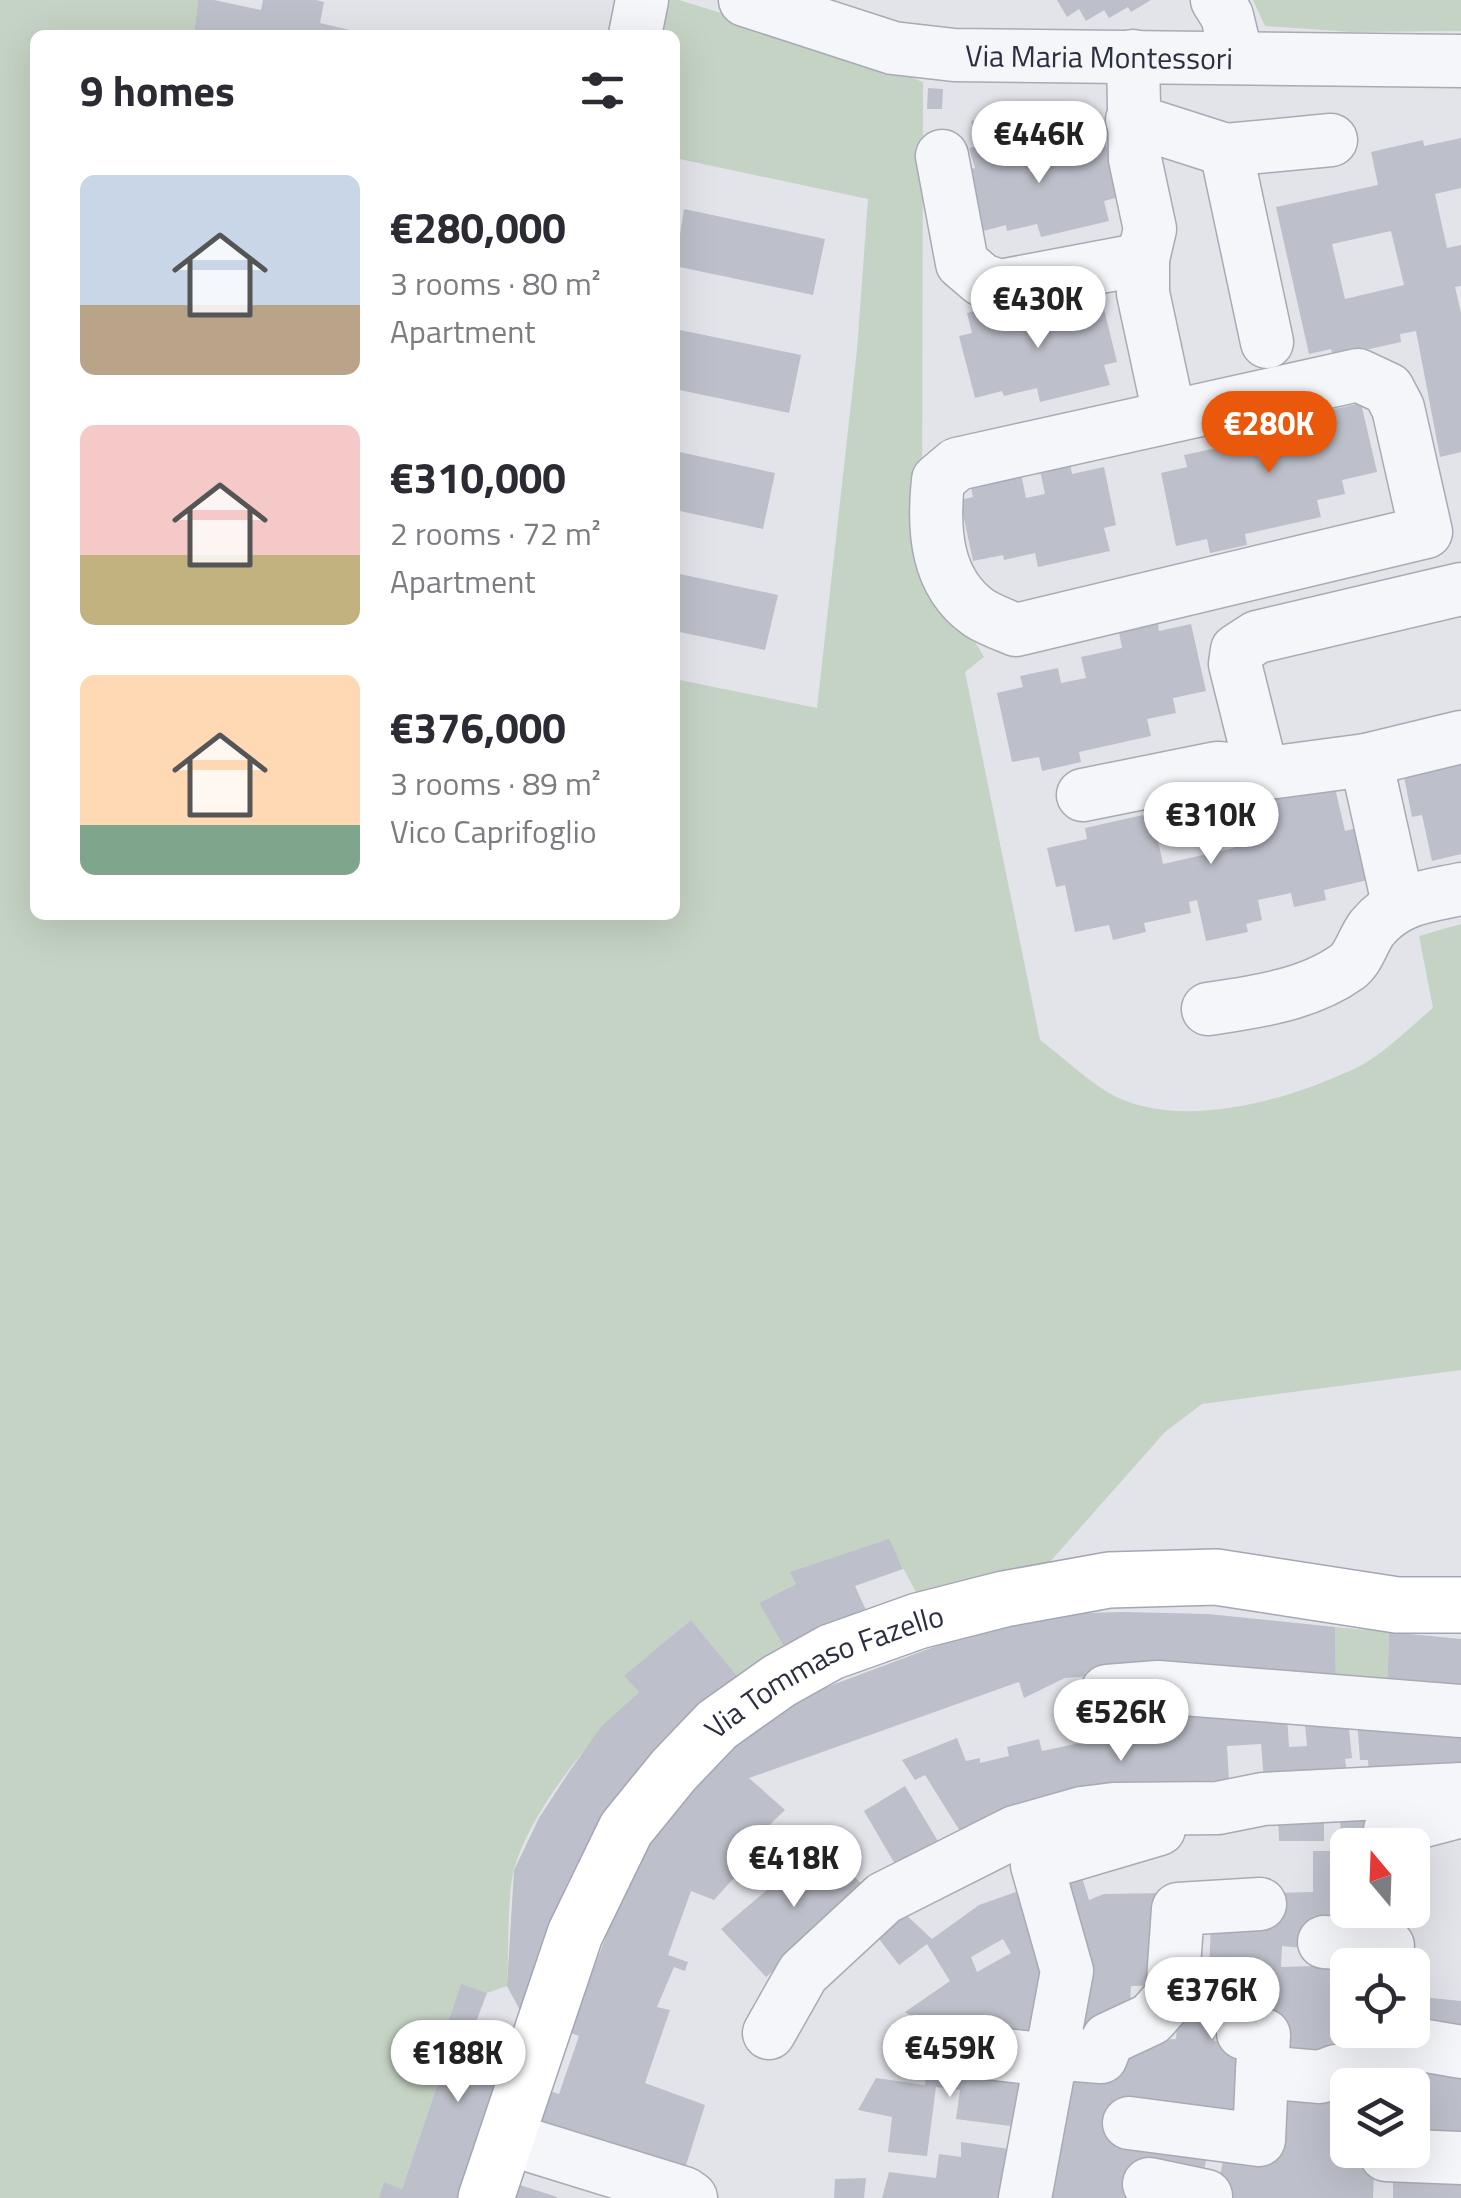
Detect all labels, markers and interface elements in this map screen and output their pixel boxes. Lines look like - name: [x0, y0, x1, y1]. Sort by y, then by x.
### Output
- street label: Via Maria Montessori: [965, 32, 1233, 81]
- text: 9 homes: [80, 58, 235, 122]
- icon: filters: [575, 63, 630, 118]
- pin: €446K: [969, 101, 1109, 186]
- text: €446K: [994, 109, 1084, 157]
- text: €280,000: [390, 195, 566, 259]
- icon: home: [160, 215, 280, 335]
- text: 3 rooms · 80 m²: [390, 259, 601, 307]
- pin: €430K: [968, 266, 1108, 351]
- text: €430K: [993, 274, 1083, 322]
- text: Apartment: [390, 307, 536, 355]
- pin: €280K: [1199, 391, 1339, 476]
- text: €280K: [1224, 399, 1314, 447]
- text: €310,000: [390, 445, 566, 509]
- icon: home: [160, 465, 280, 585]
- text: 2 rooms · 72 m²: [390, 509, 601, 557]
- text: Apartment: [390, 557, 536, 605]
- text: €376,000: [390, 695, 566, 759]
- icon: home: [160, 715, 280, 835]
- text: 3 rooms · 89 m²: [390, 759, 601, 807]
- pin: €310K: [1141, 782, 1281, 867]
- text: €310K: [1166, 790, 1256, 838]
- text: Vico Caprifoglio: [390, 807, 597, 855]
- street label: Via Tommaso Fazello: [693, 1592, 949, 1749]
- pin: €526K: [1051, 1679, 1191, 1764]
- text: €526K: [1076, 1687, 1166, 1735]
- pin: €418K: [724, 1825, 864, 1910]
- north arrow: [1330, 1828, 1430, 1928]
- map controls: [1330, 1828, 1430, 2168]
- text: €418K: [749, 1833, 839, 1881]
- button: locate: [1330, 1948, 1430, 2048]
- pin: €376K: [1142, 1957, 1282, 2042]
- text: €376K: [1167, 1965, 1257, 2013]
- pin: €459K: [880, 2015, 1020, 2100]
- pin: €188K: [388, 2020, 528, 2105]
- text: €459K: [905, 2023, 995, 2071]
- text: €188K: [413, 2028, 503, 2076]
- button: layers: [1330, 2068, 1430, 2168]

